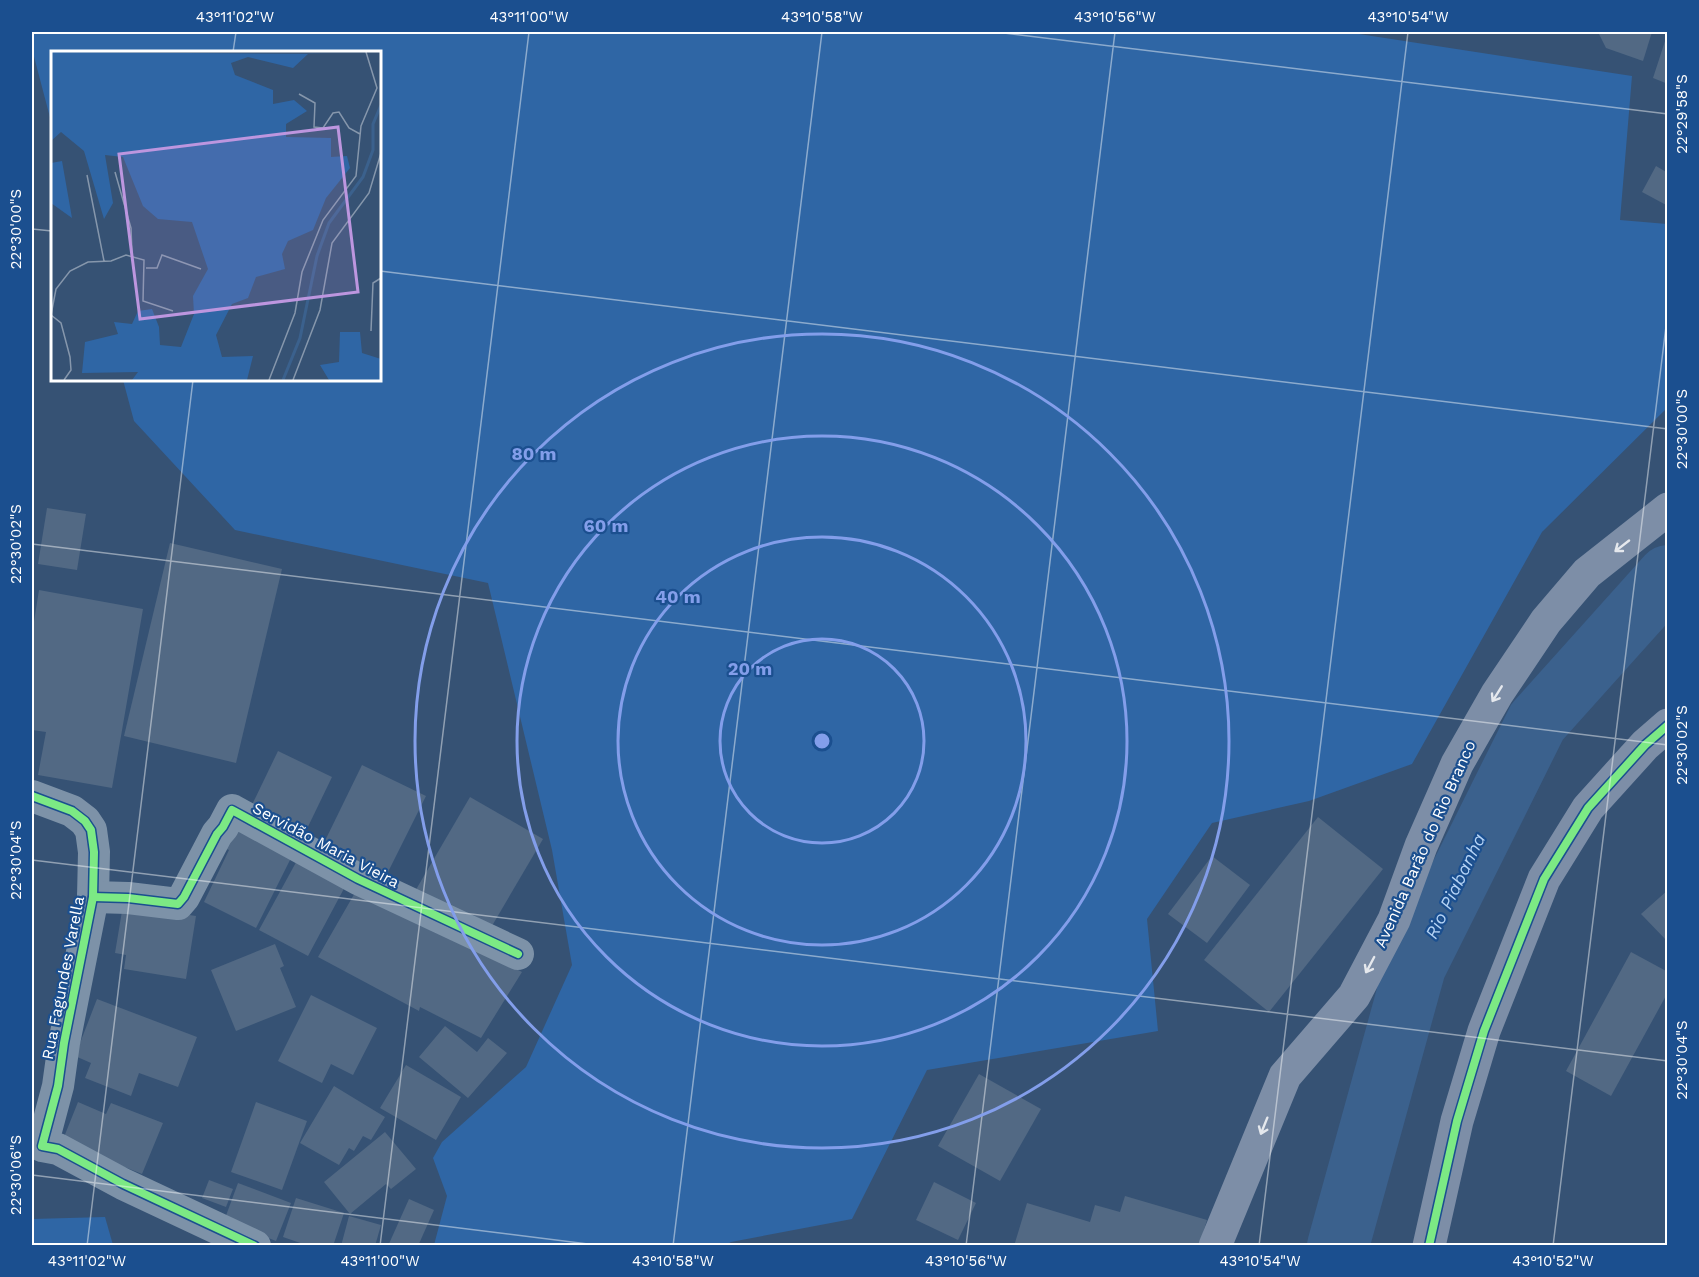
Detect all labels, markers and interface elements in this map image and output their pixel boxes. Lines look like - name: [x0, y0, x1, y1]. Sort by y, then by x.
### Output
- text: 43°11'02"W: [196, 8, 274, 26]
- text: 43°11'00"W: [489, 8, 569, 26]
- text: 43°10'58"W: [781, 8, 863, 26]
- text: 43°10'56"W: [1074, 8, 1156, 26]
- text: 43°10'54"W: [1367, 8, 1449, 26]
- inset map: [51, 51, 381, 381]
- text: 22°29'58"S: [1673, 74, 1691, 154]
- text: 22°30'00"S: [7, 189, 25, 269]
- text: 22°30'00"S: [1673, 389, 1691, 469]
- text: 80 m: [512, 443, 556, 464]
- text: 22°30'02"S: [7, 504, 25, 584]
- text: 60 m: [584, 515, 628, 536]
- one-way arrow: [1614, 539, 1630, 552]
- text: 40 m: [655, 586, 701, 607]
- text: 20 m: [728, 658, 772, 679]
- one-way arrow: [1491, 685, 1503, 702]
- text: 22°30'02"S: [1673, 705, 1691, 785]
- centre of rings: [812, 731, 832, 751]
- street label: Avenida Barão do Rio Branco: [1371, 737, 1479, 951]
- street label: Servidão Maria Vieira: [249, 798, 403, 892]
- text: 22°30'04"S: [7, 820, 25, 900]
- water label: Rio Piabanha: [1421, 830, 1489, 942]
- street label: Rua Fagundes Varella: [38, 895, 88, 1061]
- one-way arrow: [1364, 956, 1376, 973]
- text: 22°30'04"S: [1673, 1020, 1691, 1100]
- one-way arrow: [1258, 1116, 1269, 1135]
- text: 22°30'06"S: [7, 1135, 25, 1215]
- text: 43°11'02"W: [48, 1252, 126, 1270]
- text: 43°11'00"W: [340, 1252, 420, 1270]
- text: 43°10'58"W: [632, 1252, 714, 1270]
- text: 43°10'56"W: [925, 1252, 1007, 1270]
- text: 43°10'54"W: [1219, 1252, 1301, 1270]
- text: 43°10'52"W: [1512, 1252, 1594, 1270]

